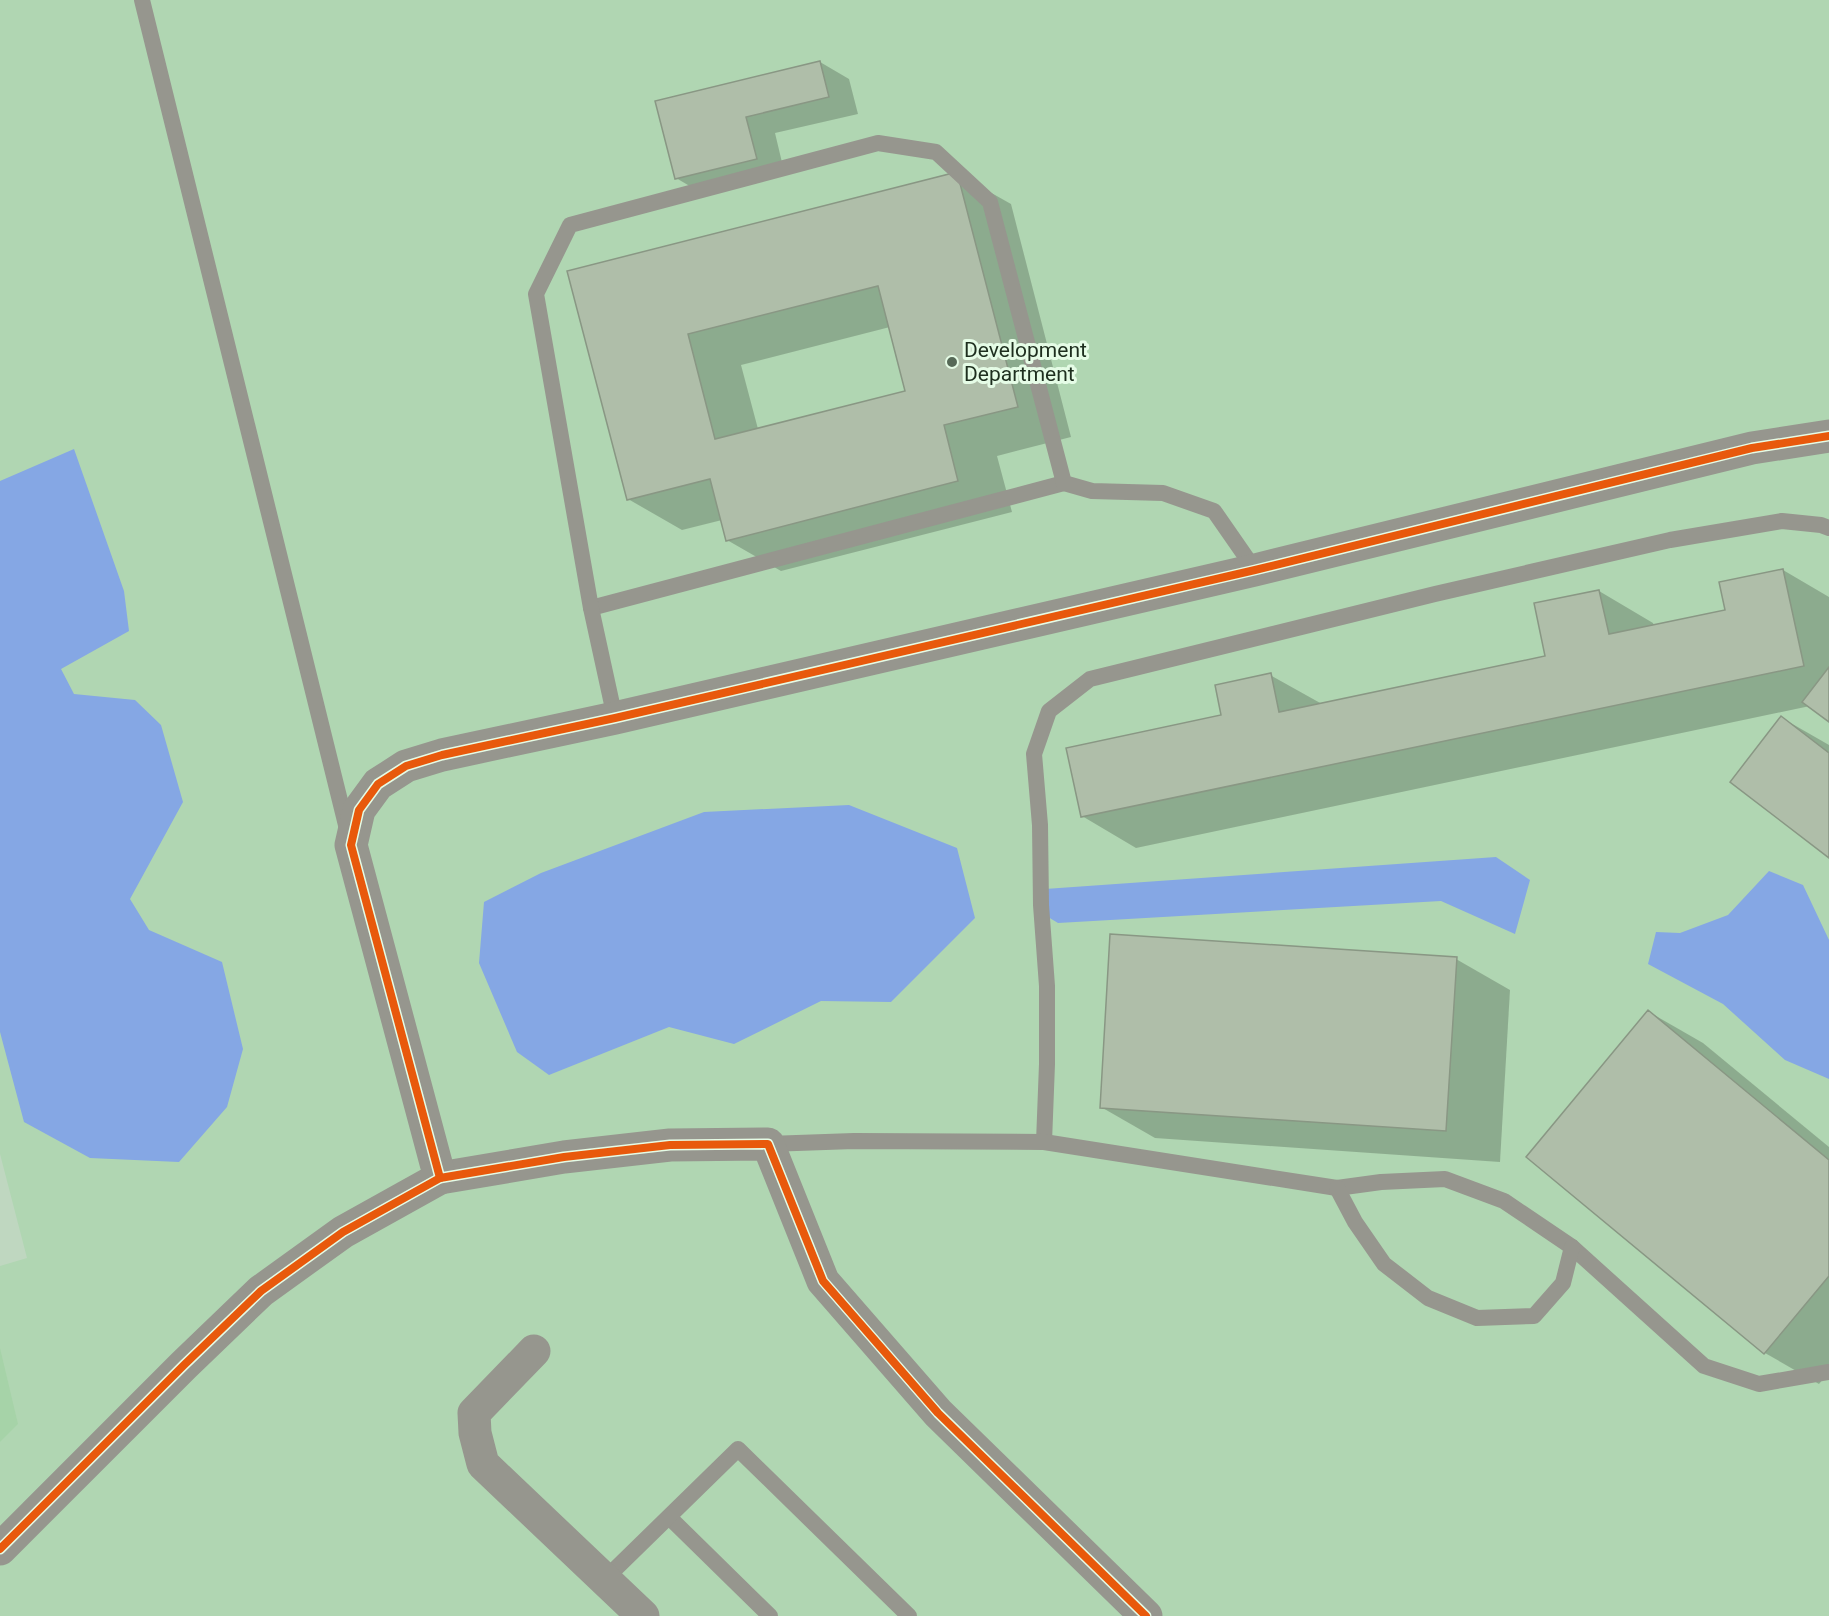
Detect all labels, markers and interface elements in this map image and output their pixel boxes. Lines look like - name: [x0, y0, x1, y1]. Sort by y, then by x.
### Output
- place label: Development Department: [964, 338, 1087, 386]
- marker: Development Department: [945, 355, 959, 369]

